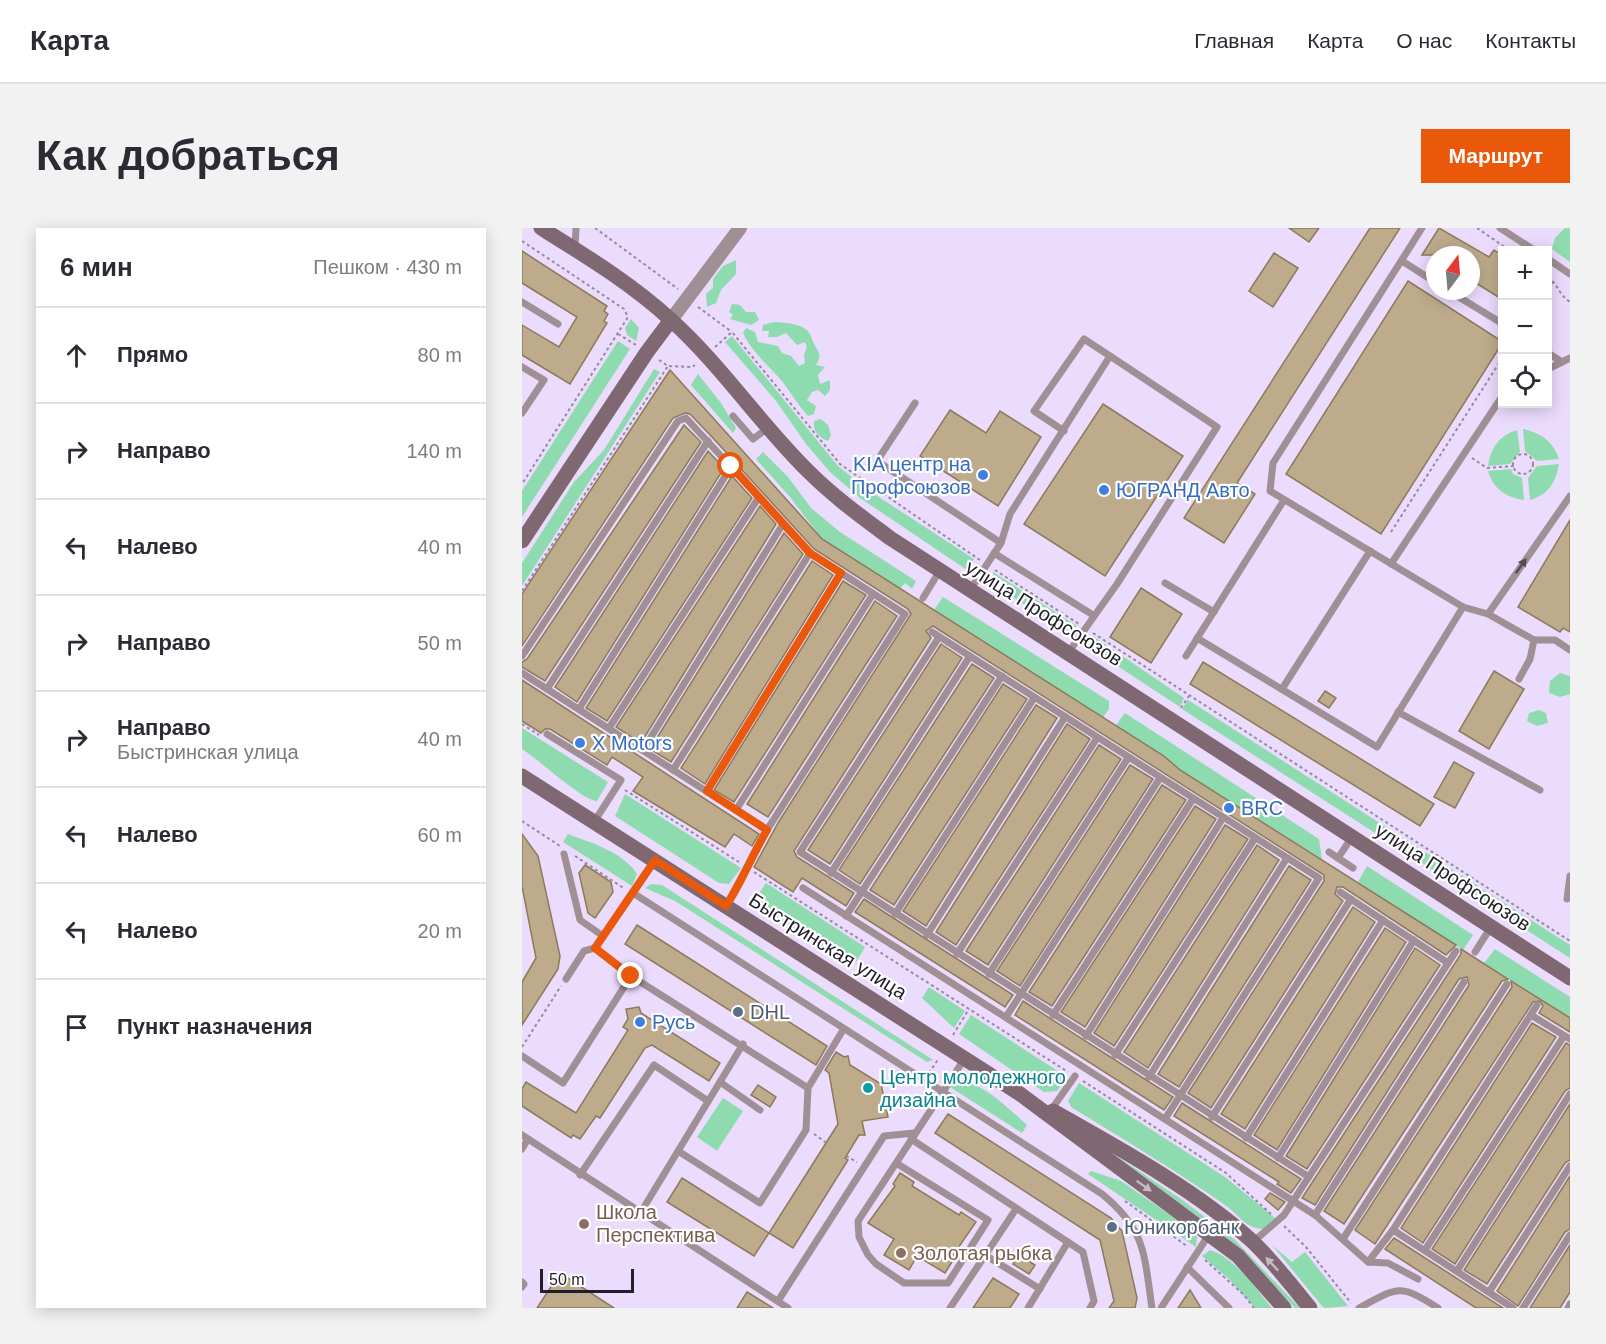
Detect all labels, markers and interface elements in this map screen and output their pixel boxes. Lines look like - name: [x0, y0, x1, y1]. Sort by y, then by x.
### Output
- text: Карта: [30, 25, 109, 56]
- text: Главная: [1194, 29, 1274, 52]
- text: Карта: [1307, 29, 1363, 52]
- text: О нас: [1396, 29, 1452, 52]
- text: Контакты: [1485, 29, 1576, 52]
- button: Маршрут: [1421, 129, 1570, 183]
- text: Как добраться: [36, 132, 340, 179]
- north arrow: [1426, 246, 1480, 300]
- map controls: [1498, 246, 1552, 408]
- button: +: [1498, 246, 1552, 300]
- text: 6 мин: [60, 252, 133, 282]
- text: Пешком · 430 m: [313, 256, 462, 278]
- button: −: [1498, 300, 1552, 354]
- icon: ahead: [60, 339, 93, 372]
- text: Прямо: [117, 342, 188, 367]
- text: 80 m: [418, 344, 462, 366]
- button: locate: [1498, 354, 1552, 408]
- icon: right: [60, 435, 93, 468]
- text: Направо: [117, 438, 211, 463]
- text: 140 m: [406, 440, 462, 462]
- route start: [717, 452, 743, 478]
- place label: KIA центр на Профсоюзов: [851, 453, 972, 498]
- marker: KIA центр на Профсоюзов: [976, 468, 990, 482]
- place label: ЮГРАНД Авто: [1116, 479, 1250, 501]
- marker: ЮГРАНД Авто: [1097, 483, 1111, 497]
- icon: left: [60, 531, 93, 564]
- text: Налево: [117, 534, 198, 559]
- text: 40 m: [418, 536, 462, 558]
- street label: улица Профсоюзов: [962, 556, 1126, 670]
- one-way arrow: [1515, 558, 1527, 574]
- icon: right: [60, 627, 93, 660]
- text: Направо: [117, 630, 211, 655]
- text: 50 m: [418, 632, 462, 654]
- text: Направо: [117, 715, 211, 740]
- icon: right: [60, 723, 93, 756]
- text: 40 m: [418, 728, 462, 750]
- place label: X Motors: [592, 732, 672, 754]
- marker: X Motors: [573, 736, 587, 750]
- text: Быстринская улица: [117, 741, 299, 763]
- place label: BRC: [1241, 797, 1283, 819]
- marker: BRC: [1222, 801, 1236, 815]
- icon: left: [60, 819, 93, 852]
- street label: улица Профсоюзов: [1371, 819, 1535, 935]
- text: Налево: [117, 822, 198, 847]
- text: 60 m: [418, 824, 462, 846]
- street label: Быстринская улица: [745, 889, 912, 1004]
- icon: left: [60, 915, 93, 948]
- text: Налево: [117, 918, 198, 943]
- text: 20 m: [418, 920, 462, 942]
- route end: [617, 962, 643, 988]
- place label: DHL: [750, 1001, 790, 1023]
- marker: DHL: [731, 1005, 745, 1019]
- icon: arrive: [60, 1011, 93, 1044]
- place label: Русь: [652, 1011, 696, 1033]
- text: Пункт назначения: [117, 1014, 313, 1039]
- marker: Русь: [633, 1015, 647, 1029]
- place label: Центр молодежного дизайна: [880, 1066, 1066, 1111]
- marker: Центр молодежного дизайна: [861, 1081, 875, 1095]
- one-way arrow: [1136, 1180, 1152, 1191]
- place label: Школа Перспектива: [596, 1201, 716, 1246]
- place label: Юникорбанк: [1124, 1216, 1240, 1238]
- marker: Школа Перспектива: [577, 1217, 591, 1231]
- marker: Юникорбанк: [1105, 1220, 1119, 1234]
- place label: Золотая рыбка: [913, 1242, 1053, 1264]
- marker: Золотая рыбка: [894, 1246, 908, 1260]
- one-way arrow: [1265, 1256, 1279, 1271]
- scale bar: [540, 1266, 634, 1294]
- text: 50 m: [549, 1271, 585, 1288]

